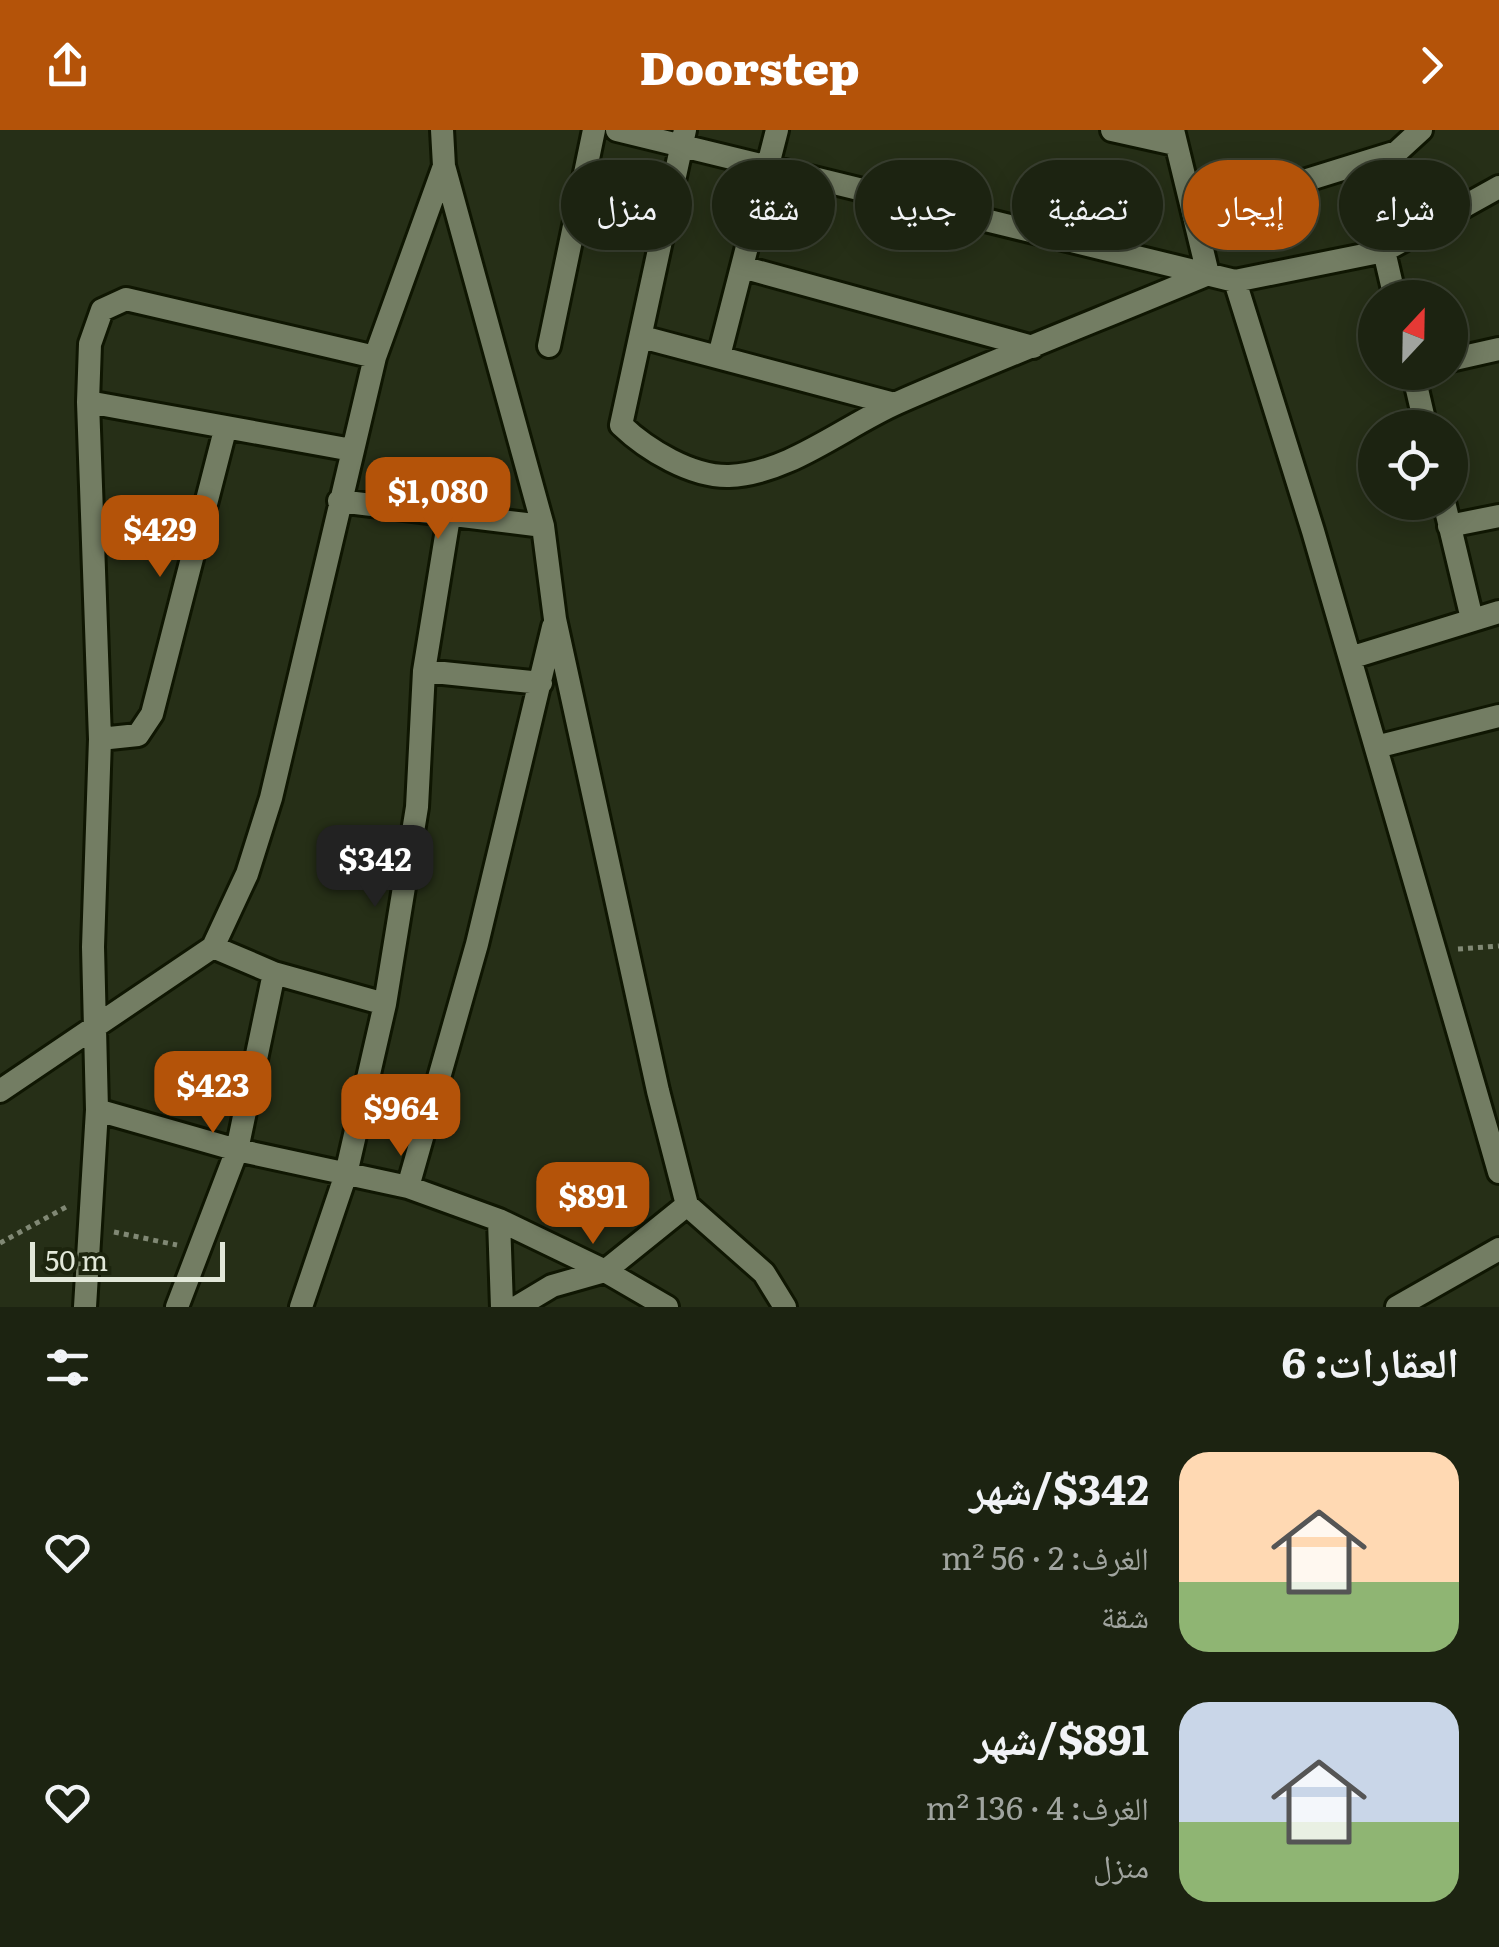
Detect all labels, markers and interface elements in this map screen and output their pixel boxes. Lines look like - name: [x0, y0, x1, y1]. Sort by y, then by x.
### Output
- text: Doorstep: [640, 32, 859, 99]
- icon: share: [40, 38, 95, 93]
- icon: forward: [1404, 38, 1459, 93]
- chip: منزل: [561, 160, 692, 250]
- chip: شقة: [712, 160, 835, 250]
- chip: جديد: [855, 160, 992, 250]
- chip: تصفية: [1012, 160, 1163, 250]
- chip: إيجار: [1183, 160, 1319, 250]
- chip: شراء: [1339, 160, 1470, 250]
- north arrow: [1358, 280, 1468, 390]
- map controls: [1358, 280, 1468, 520]
- button: locate: [1358, 410, 1468, 520]
- pin: $1,080: [357, 457, 519, 542]
- text: $1,080: [388, 465, 489, 513]
- pin: $429: [101, 495, 219, 580]
- text: $429: [123, 503, 197, 551]
- pin: $342: [316, 825, 434, 910]
- text: $342: [338, 833, 412, 881]
- pin: $423: [154, 1051, 272, 1136]
- text: $423: [176, 1059, 250, 1107]
- pin: $964: [342, 1074, 460, 1159]
- text: $964: [363, 1082, 439, 1130]
- pin: $891: [534, 1162, 652, 1247]
- text: $891: [558, 1170, 628, 1218]
- scale bar: [30, 1237, 225, 1282]
- text: 50 m: [45, 1238, 108, 1280]
- text: العقارات: 6: [1281, 1329, 1459, 1391]
- icon: filters: [40, 1340, 95, 1395]
- text: $342/شهر: [970, 1456, 1149, 1518]
- icon: home: [1259, 1492, 1379, 1612]
- icon: heart: [40, 1525, 95, 1580]
- text: الغرف: 2 · 56 m²: [941, 1532, 1149, 1580]
- text: شقة: [1101, 1590, 1149, 1638]
- text: $891/شهر: [975, 1706, 1149, 1768]
- icon: home: [1259, 1742, 1379, 1862]
- icon: heart: [40, 1775, 95, 1830]
- text: الغرف: 4 · 136 m²: [925, 1782, 1149, 1830]
- text: منزل: [1093, 1840, 1149, 1888]

